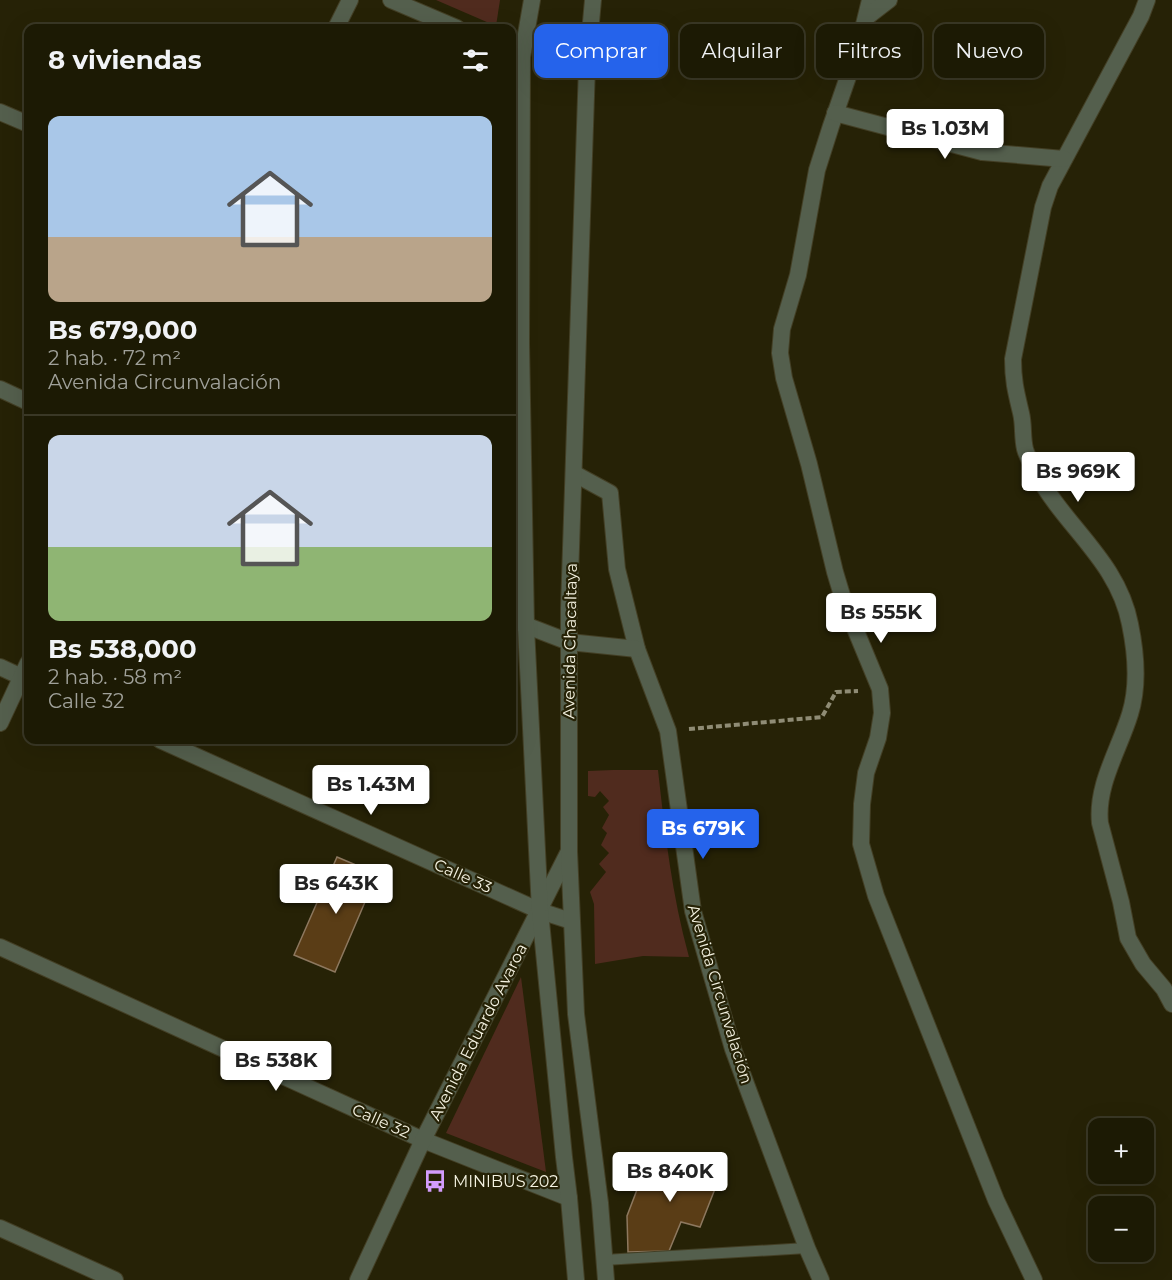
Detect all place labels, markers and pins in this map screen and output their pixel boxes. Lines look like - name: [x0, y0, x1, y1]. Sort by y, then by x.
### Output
- pin: Bs 1.03M: [883, 109, 1007, 160]
- pin: Bs 969K: [1023, 452, 1133, 503]
- pin: Bs 555K: [826, 593, 936, 644]
- pin: Bs 1.43M: [309, 765, 433, 816]
- pin: Bs 679K: [648, 809, 758, 860]
- pin: Bs 643K: [281, 864, 391, 915]
- pin: Bs 538K: [221, 1041, 331, 1092]
- pin: Bs 840K: [615, 1152, 725, 1203]
- bus stop icon: MINIBUS 202: [422, 1168, 448, 1194]
- place label: MINIBUS 202: [453, 1172, 558, 1191]

